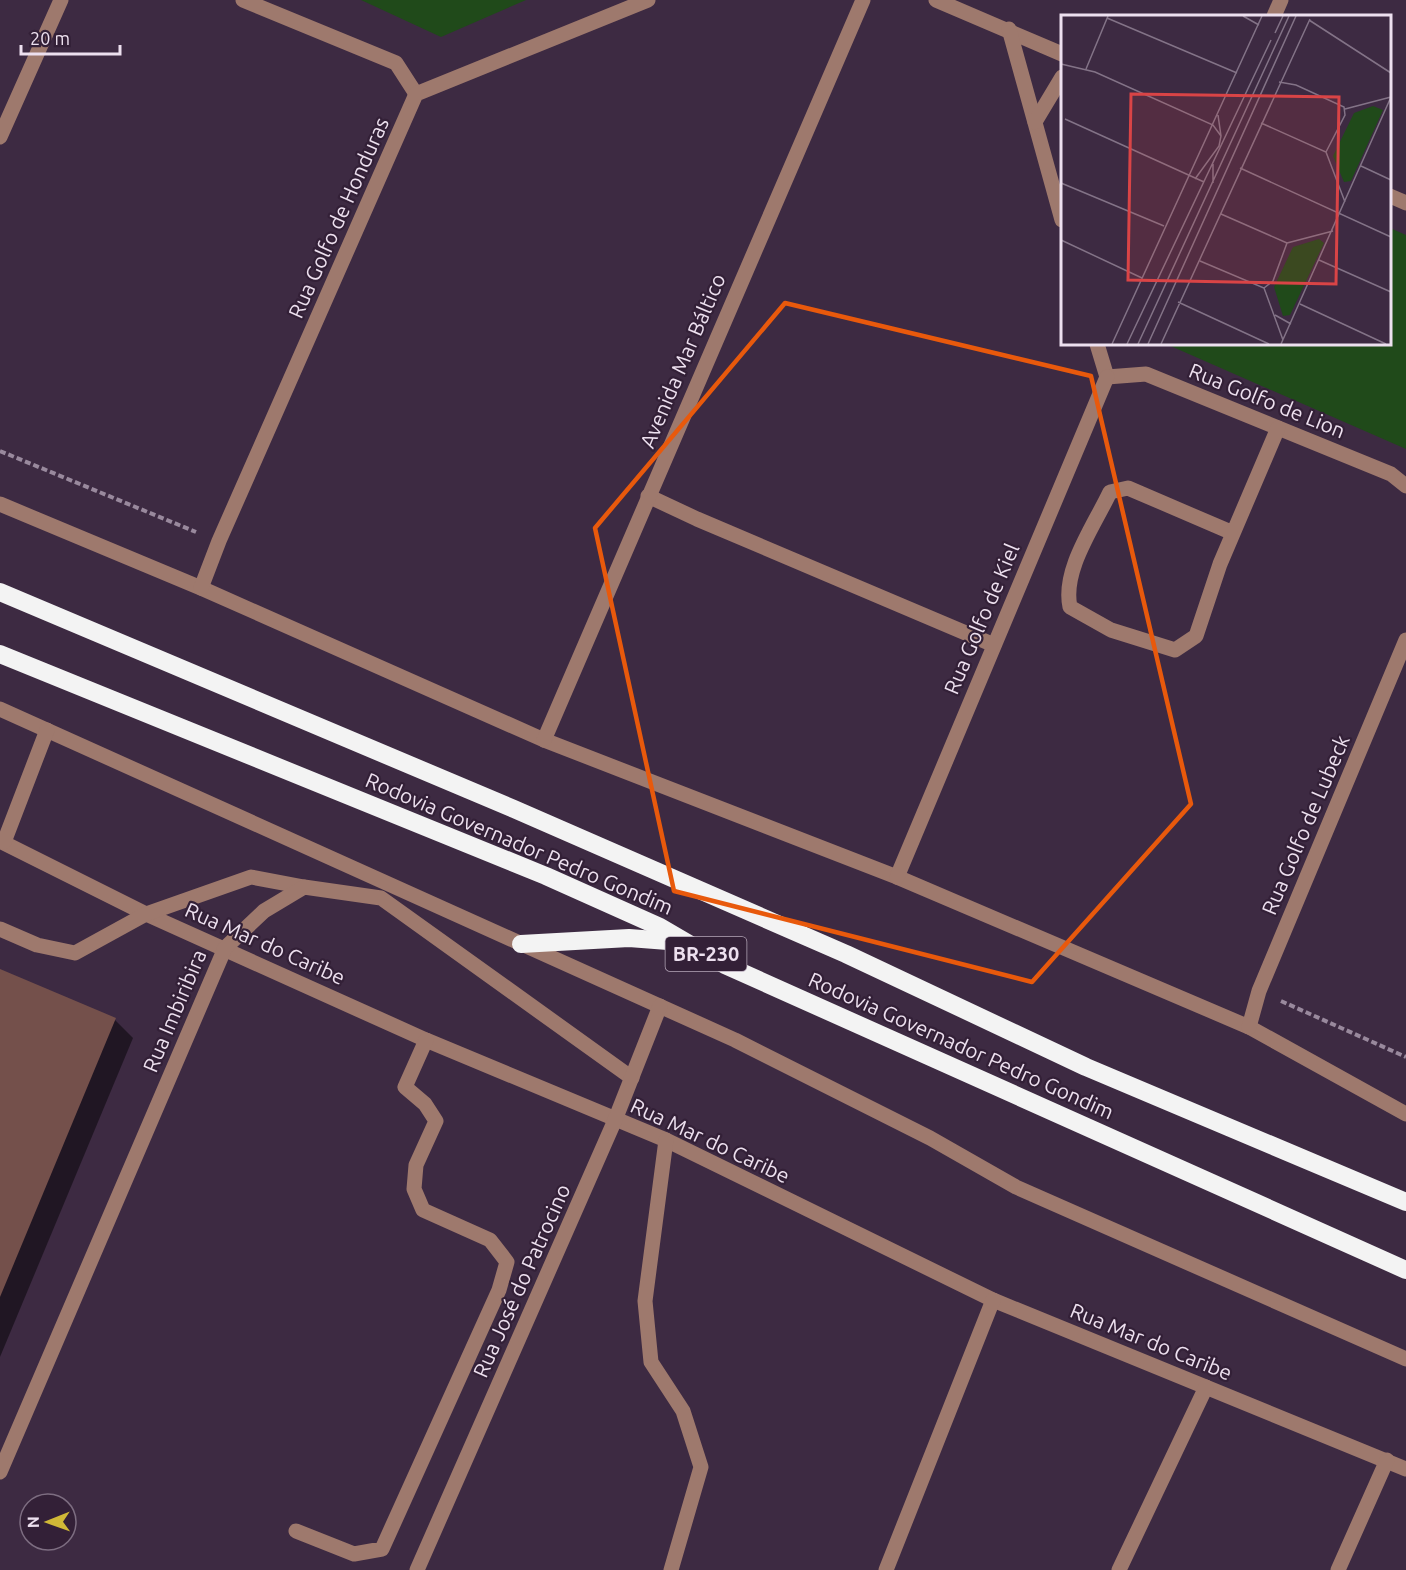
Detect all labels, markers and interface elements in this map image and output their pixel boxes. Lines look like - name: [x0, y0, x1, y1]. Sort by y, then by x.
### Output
- inset map: [1061, 15, 1391, 345]
- scale bar: [21, 18, 120, 56]
- text: 20 m: [30, 28, 70, 48]
- street label: Rua Golfo de Honduras: [283, 114, 393, 322]
- street label: Avenida Mar Báltico: [635, 270, 730, 451]
- street label: Rua Golfo de Lion: [1186, 358, 1349, 442]
- street label: Rua Golfo de Kiel: [938, 540, 1024, 698]
- street label: Rua Golfo de Lubeck: [1256, 731, 1354, 918]
- street label: Rodovia Governador Pedro Gondim: [362, 767, 677, 919]
- street label: Rua Mar do Caribe: [182, 897, 349, 989]
- road number: BR-230: [666, 937, 746, 971]
- street label: Rua Imbiribira: [137, 946, 211, 1075]
- street label: Rodovia Governador Pedro Gondim: [805, 967, 1118, 1123]
- street label: Rua Mar do Caribe: [627, 1093, 794, 1187]
- street label: Rua José do Patrocino: [468, 1180, 575, 1381]
- street label: Rua Mar do Caribe: [1067, 1298, 1236, 1385]
- north arrow: [18, 1492, 78, 1552]
- text: N: [24, 1516, 42, 1528]

